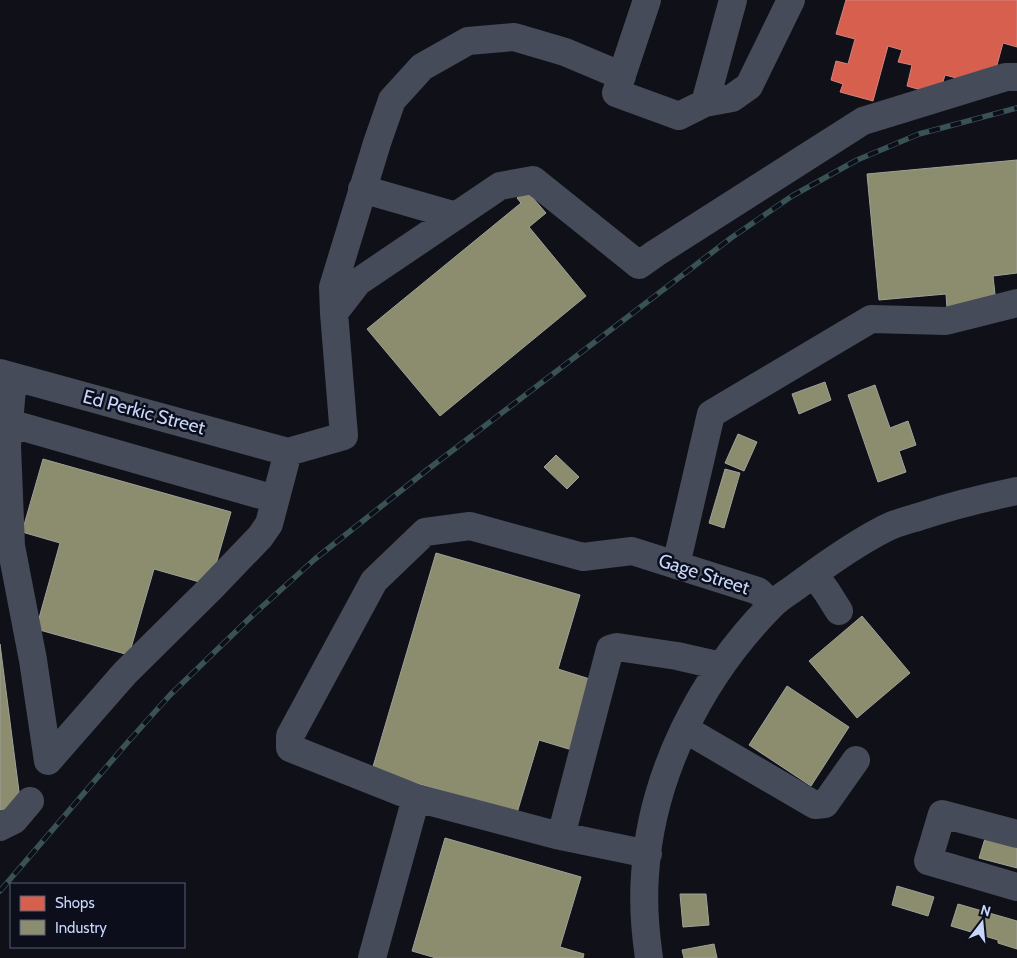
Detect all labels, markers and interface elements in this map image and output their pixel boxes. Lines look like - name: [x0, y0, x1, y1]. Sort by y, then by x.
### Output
- street label: Ed Perkic Street: [80, 385, 208, 440]
- street label: Gage Street: [656, 549, 753, 600]
- legend: [10, 883, 185, 948]
- text: Shops: [55, 894, 95, 912]
- north arrow: [957, 898, 1007, 948]
- text: N: [978, 900, 993, 921]
- text: Industry: [55, 919, 107, 937]

